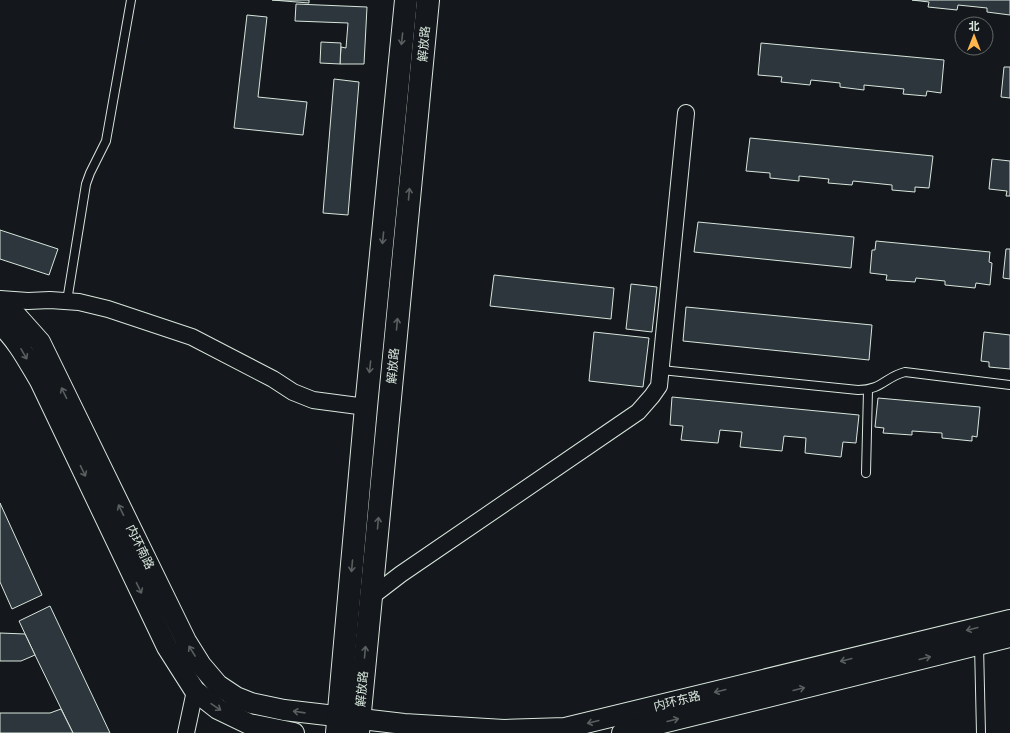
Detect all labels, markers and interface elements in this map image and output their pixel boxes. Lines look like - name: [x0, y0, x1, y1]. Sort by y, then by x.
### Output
- north arrow: [954, 16, 994, 56]
- text: 北: [969, 19, 980, 33]
- street label: 解放路: [414, 25, 434, 63]
- one-way arrow: [399, 32, 406, 45]
- one-way arrow: [405, 188, 413, 201]
- one-way arrow: [379, 231, 386, 244]
- one-way arrow: [393, 318, 400, 331]
- street label: 解放路: [383, 347, 403, 385]
- one-way arrow: [21, 348, 29, 360]
- one-way arrow: [366, 360, 373, 373]
- one-way arrow: [60, 387, 67, 399]
- one-way arrow: [80, 464, 87, 476]
- one-way arrow: [117, 504, 125, 516]
- one-way arrow: [374, 517, 381, 530]
- street label: 内环南路: [122, 522, 158, 572]
- one-way arrow: [348, 559, 355, 572]
- one-way arrow: [136, 581, 143, 593]
- one-way arrow: [966, 626, 979, 633]
- one-way arrow: [188, 646, 196, 657]
- one-way arrow: [362, 646, 369, 659]
- one-way arrow: [919, 654, 932, 661]
- one-way arrow: [840, 657, 853, 664]
- street label: 解放路: [352, 670, 372, 708]
- one-way arrow: [792, 685, 805, 692]
- street label: 内环东路: [652, 687, 702, 715]
- one-way arrow: [713, 687, 726, 695]
- one-way arrow: [210, 703, 221, 711]
- one-way arrow: [293, 708, 306, 716]
- one-way arrow: [666, 716, 679, 724]
- one-way arrow: [587, 718, 600, 726]

